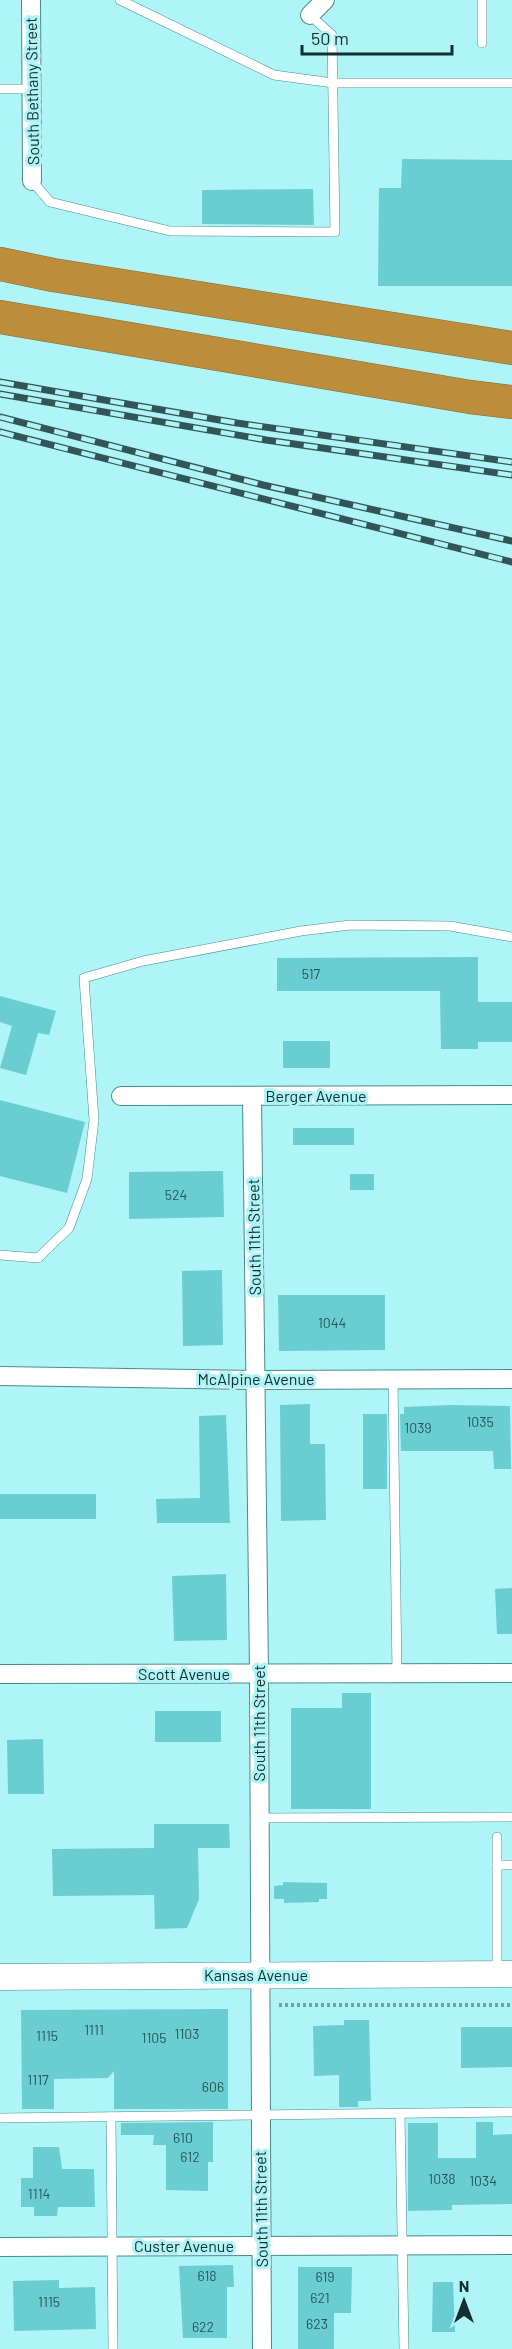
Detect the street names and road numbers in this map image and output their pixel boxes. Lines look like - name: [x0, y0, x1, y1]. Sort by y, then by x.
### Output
- street label: South Bethany Street: [21, 17, 42, 165]
- street label: Berger Avenue: [265, 1086, 367, 1105]
- street label: South 11th Street: [243, 1178, 264, 1296]
- street label: McAlpine Avenue: [197, 1369, 315, 1388]
- street label: Scott Avenue: [138, 1664, 230, 1683]
- street label: South 11th Street: [249, 1665, 268, 1781]
- street label: Kansas Avenue: [204, 1965, 308, 1984]
- street label: South 11th Street: [250, 2150, 271, 2268]
- street label: Custer Avenue: [134, 2236, 234, 2255]

